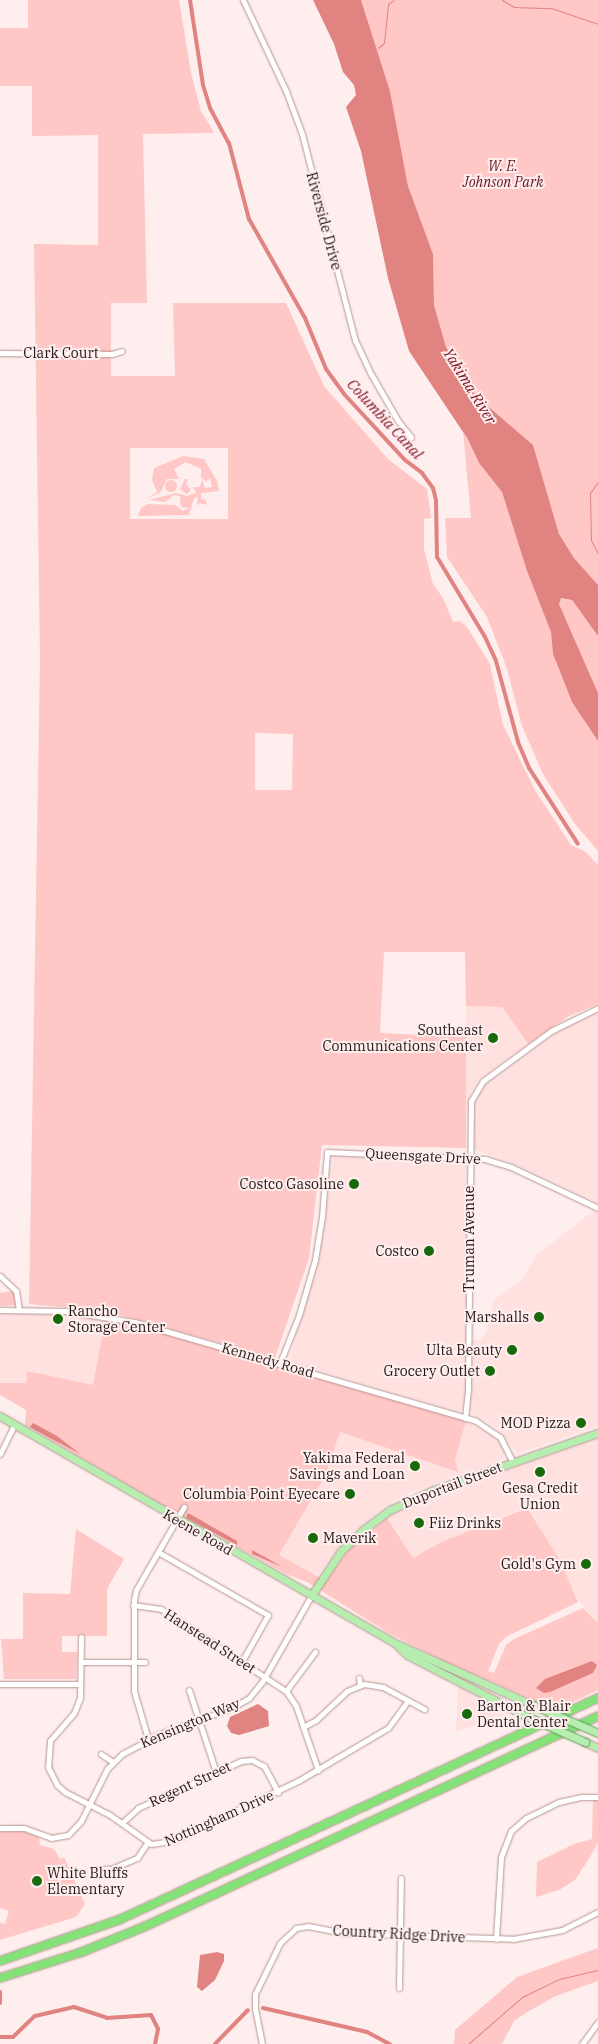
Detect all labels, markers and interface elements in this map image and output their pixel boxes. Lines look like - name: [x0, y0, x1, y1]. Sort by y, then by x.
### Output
- park label: W. E. Johnson Park: [463, 158, 543, 190]
- street label: Riverside Drive: [303, 170, 345, 272]
- street label: Clark Court: [23, 345, 99, 361]
- water label: Yakima River: [440, 345, 500, 427]
- water label: Columbia Canal: [343, 375, 427, 463]
- place label: Southeast Communications Center: [322, 1022, 483, 1054]
- marker: Southeast Communications Center: [487, 1032, 499, 1044]
- street label: Queensgate Drive: [365, 1145, 481, 1167]
- place label: Costco Gasoline: [240, 1176, 344, 1192]
- marker: Costco Gasoline: [348, 1178, 360, 1190]
- street label: Truman Avenue: [461, 1186, 477, 1292]
- place label: Costco: [376, 1243, 419, 1259]
- marker: Costco: [423, 1245, 435, 1257]
- place label: Rancho Storage Center: [68, 1303, 165, 1335]
- place label: Marshalls: [465, 1309, 529, 1325]
- marker: Marshalls: [533, 1311, 545, 1323]
- marker: Rancho Storage Center: [52, 1313, 64, 1325]
- street label: Kennedy Road: [220, 1339, 316, 1381]
- place label: Ulta Beauty: [426, 1342, 502, 1358]
- marker: Ulta Beauty: [506, 1344, 518, 1356]
- place label: Grocery Outlet: [383, 1363, 480, 1379]
- marker: Grocery Outlet: [484, 1365, 496, 1377]
- place label: MOD Pizza: [501, 1415, 571, 1431]
- marker: MOD Pizza: [575, 1417, 587, 1429]
- place label: Yakima Federal Savings and Loan: [289, 1450, 405, 1482]
- street label: Duportail Street: [400, 1458, 504, 1512]
- marker: Yakima Federal Savings and Loan: [409, 1460, 421, 1472]
- marker: Gesa Credit Union: [534, 1466, 546, 1478]
- place label: Gesa Credit Union: [502, 1480, 578, 1512]
- place label: Columbia Point Eyecare: [183, 1486, 340, 1502]
- marker: Columbia Point Eyecare: [344, 1488, 356, 1500]
- street label: Keene Road: [160, 1505, 236, 1559]
- place label: Fiiz Drinks: [429, 1515, 501, 1531]
- marker: Fiiz Drinks: [413, 1517, 425, 1529]
- place label: Maverik: [323, 1530, 376, 1546]
- marker: Maverik: [307, 1532, 319, 1544]
- place label: Gold's Gym: [501, 1556, 576, 1572]
- marker: Gold's Gym: [580, 1558, 592, 1570]
- street label: Hanstead Street: [161, 1605, 259, 1677]
- street label: Kensington Way: [138, 1694, 242, 1752]
- place label: Barton & Blair Dental Center: [477, 1698, 570, 1730]
- marker: Barton & Blair Dental Center: [461, 1708, 473, 1720]
- street label: Regent Street: [146, 1758, 234, 1810]
- street label: Nottingham Drive: [162, 1786, 276, 1850]
- place label: White Bluffs Elementary: [47, 1865, 128, 1898]
- marker: White Bluffs Elementary: [31, 1875, 43, 1887]
- street label: Country Ridge Drive: [332, 1922, 466, 1946]

